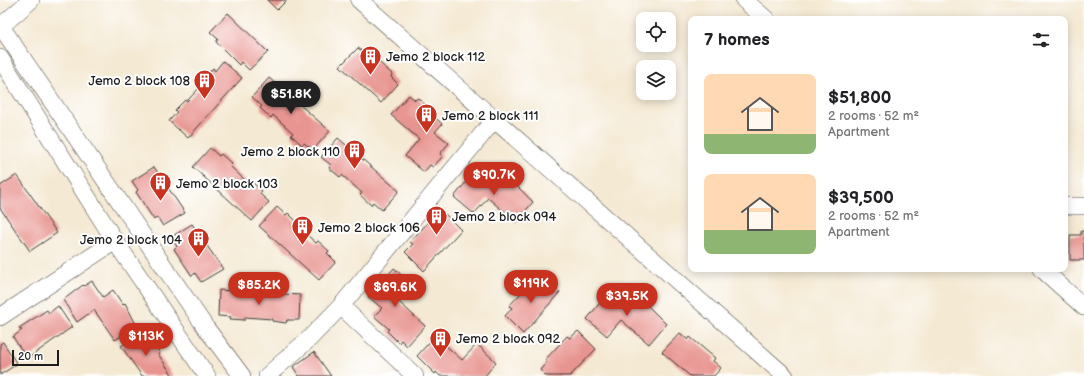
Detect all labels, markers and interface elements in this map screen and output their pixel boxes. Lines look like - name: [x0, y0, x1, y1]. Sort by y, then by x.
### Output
- map controls: [636, 12, 676, 100]
- button: locate: [636, 12, 676, 52]
- icon: filters: [1030, 29, 1052, 51]
- text: 7 homes: [704, 30, 770, 50]
- building icon: Jemo 2 block 112: [358, 43, 384, 76]
- place label: Jemo 2 block 112: [386, 49, 485, 65]
- button: layers: [636, 60, 676, 100]
- building icon: Jemo 2 block 108: [192, 67, 218, 100]
- place label: Jemo 2 block 108: [88, 73, 190, 89]
- pin: $51.8K: [258, 81, 324, 115]
- text: $51.8K: [270, 86, 312, 102]
- text: $51,800: [828, 88, 891, 108]
- icon: home: [736, 90, 784, 138]
- building icon: Jemo 2 block 111: [414, 102, 440, 135]
- place label: Jemo 2 block 111: [442, 108, 538, 124]
- text: 2 rooms · 52 m²: [828, 108, 919, 124]
- text: Apartment: [828, 124, 889, 140]
- building icon: Jemo 2 block 110: [342, 138, 368, 171]
- place label: Jemo 2 block 110: [241, 144, 340, 160]
- pin: $90.7K: [461, 162, 527, 196]
- text: $90.7K: [472, 167, 516, 183]
- building icon: Jemo 2 block 103: [147, 170, 173, 203]
- place label: Jemo 2 block 103: [176, 176, 278, 192]
- text: $39,500: [828, 188, 894, 208]
- icon: home: [736, 190, 784, 238]
- building icon: Jemo 2 block 094: [423, 203, 449, 236]
- text: 2 rooms · 52 m²: [828, 208, 919, 224]
- place label: Jemo 2 block 094: [452, 209, 557, 225]
- building icon: Jemo 2 block 106: [290, 214, 316, 247]
- place label: Jemo 2 block 106: [318, 220, 420, 236]
- text: Apartment: [828, 224, 889, 240]
- building icon: Jemo 2 block 104: [185, 226, 211, 259]
- place label: Jemo 2 block 104: [80, 232, 182, 248]
- pin: $119K: [503, 270, 559, 304]
- pin: $85.2K: [226, 272, 292, 306]
- pin: $69.6K: [362, 274, 428, 308]
- text: $119K: [513, 275, 549, 291]
- text: $85.2K: [237, 277, 281, 293]
- text: $69.6K: [373, 279, 417, 295]
- pin: $39.5K: [594, 283, 660, 317]
- text: $39.5K: [606, 288, 648, 304]
- pin: $113K: [118, 323, 174, 357]
- building icon: Jemo 2 block 092: [427, 325, 453, 358]
- text: $113K: [128, 328, 164, 344]
- place label: Jemo 2 block 092: [456, 331, 561, 347]
- scale bar: [12, 348, 59, 367]
- text: 20 m: [18, 350, 43, 363]

